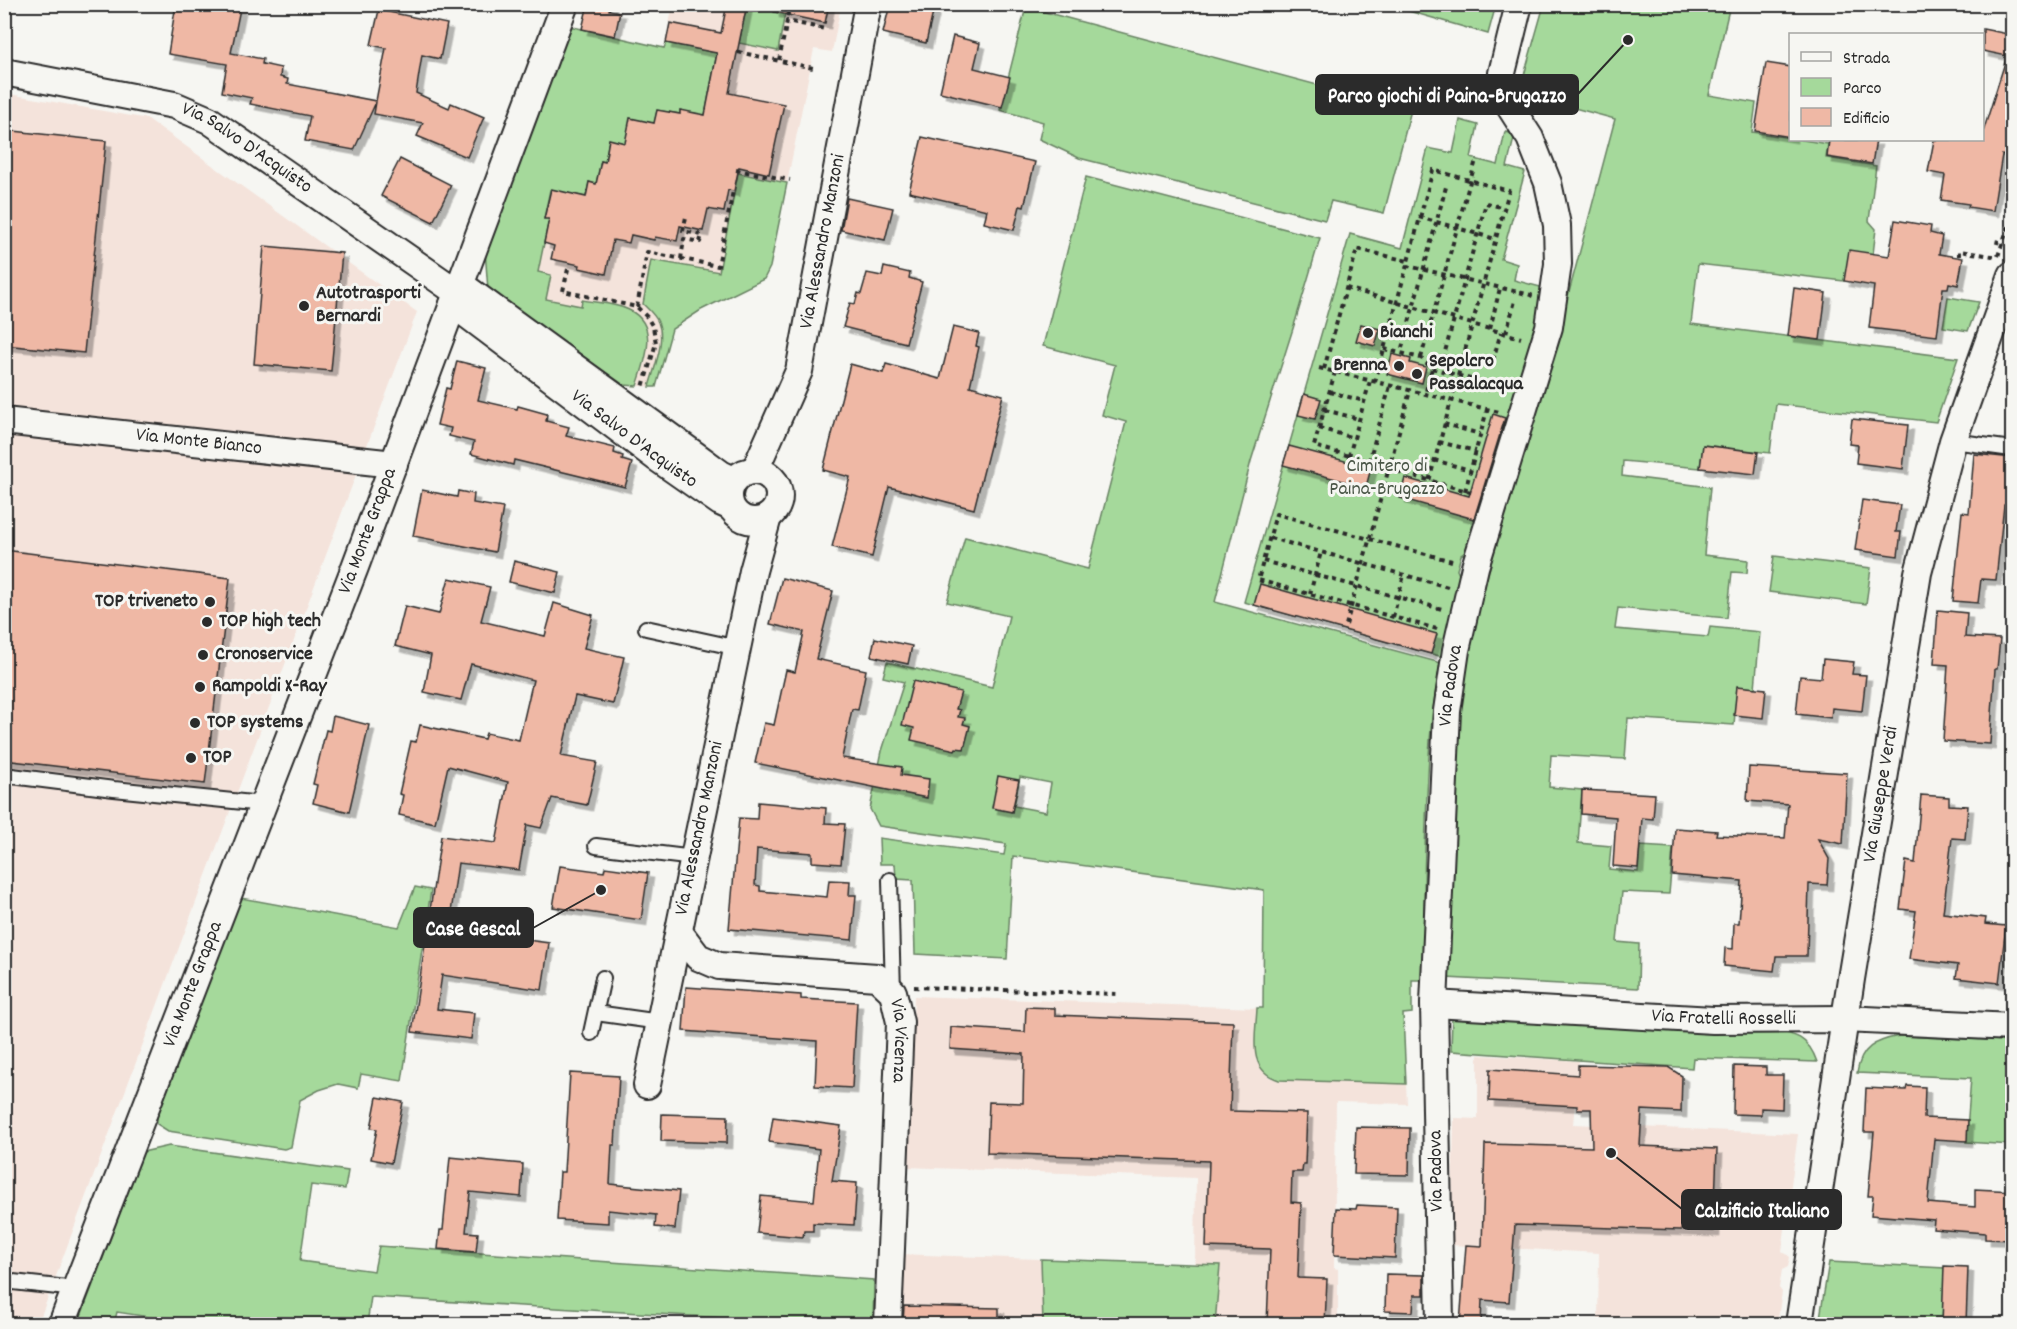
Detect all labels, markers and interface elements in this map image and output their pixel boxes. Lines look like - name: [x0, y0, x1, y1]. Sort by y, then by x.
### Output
- legend: [1789, 33, 1984, 141]
- text: Strada: [1843, 47, 1890, 72]
- callout: Parco giochi di Paina-Brugazzo: [1316, 75, 1578, 114]
- text: Parco: [1843, 77, 1882, 102]
- text: Parco giochi di Paina-Brugazzo: [1328, 83, 1566, 113]
- street label: Via Salvo D'Acquisto: [177, 96, 318, 201]
- text: Edificio: [1843, 107, 1890, 132]
- street label: Via Alessandro Manzoni: [793, 152, 854, 331]
- place label: Autotrasporti Bernardi: [316, 280, 421, 331]
- marker: Autotrasporti Bernardi: [297, 299, 311, 313]
- place label: Bianchi: [1380, 319, 1433, 347]
- marker: Bianchi: [1361, 326, 1375, 340]
- place label: Sepolcro Passalacqua: [1429, 348, 1523, 399]
- place label: Brenna: [1333, 352, 1388, 380]
- marker: Brenna: [1392, 359, 1406, 373]
- marker: Sepolcro Passalacqua: [1410, 367, 1424, 381]
- street label: Via Salvo D'Acquisto: [565, 383, 703, 496]
- street label: Via Monte Bianco: [134, 422, 263, 463]
- park label: Cimitero di Paina-Brugazzo: [1329, 453, 1445, 504]
- street label: Via Monte Grappa: [332, 463, 405, 598]
- place label: TOP triveneto: [95, 588, 198, 616]
- marker: TOP triveneto: [203, 595, 217, 609]
- place label: TOP high tech: [219, 608, 321, 636]
- marker: TOP high tech: [200, 615, 214, 629]
- place label: Cronoservice: [215, 641, 313, 669]
- street label: Via Padova: [1432, 642, 1471, 727]
- marker: Cronoservice: [196, 648, 210, 662]
- place label: Rampoldi X-Ray: [212, 673, 327, 701]
- marker: Rampoldi X-Ray: [193, 680, 207, 694]
- place label: TOP systems: [207, 709, 303, 737]
- marker: TOP systems: [188, 716, 202, 730]
- street label: Via Giuseppe Verdi: [1856, 724, 1907, 865]
- street label: Via Alessandro Manzoni: [668, 738, 732, 918]
- place label: TOP: [203, 744, 232, 772]
- marker: TOP: [184, 751, 198, 765]
- callout: Case Gescal: [414, 908, 533, 947]
- text: Case Gescal: [425, 916, 522, 946]
- street label: Via Monte Grappa: [156, 917, 231, 1051]
- street label: Via Vicenza: [881, 996, 914, 1084]
- street label: Via Fratelli Rosselli: [1651, 1002, 1796, 1034]
- street label: Via Padova: [1422, 1129, 1452, 1212]
- callout: Calzificio Italiano: [1682, 1190, 1841, 1229]
- text: Calzificio Italiano: [1694, 1198, 1830, 1228]

